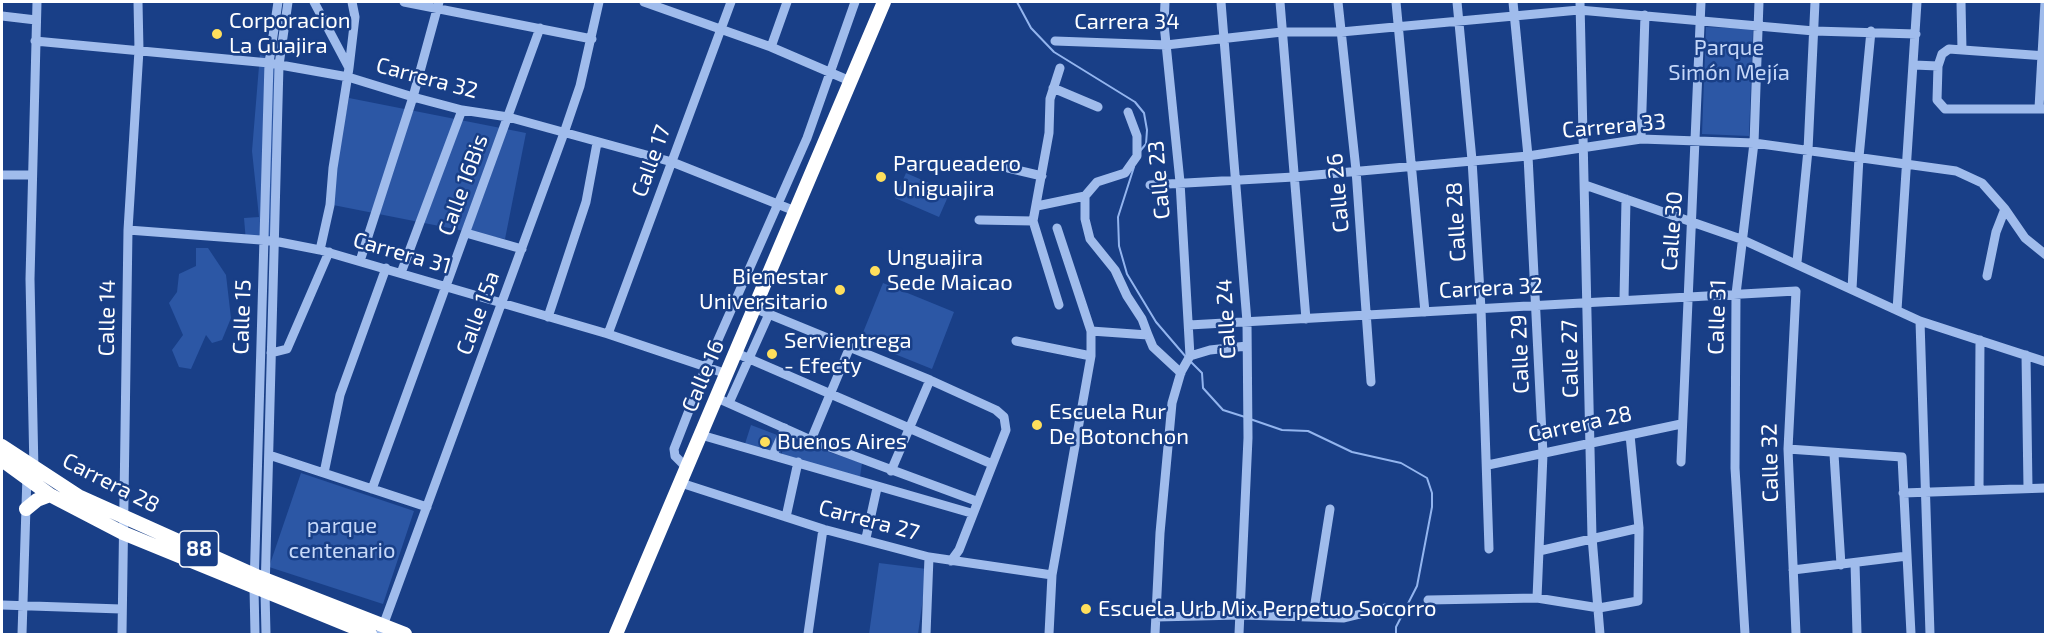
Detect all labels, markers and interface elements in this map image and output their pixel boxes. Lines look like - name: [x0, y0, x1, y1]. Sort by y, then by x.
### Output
- place label: Corporacion La Guajira: [229, 8, 351, 60]
- street label: Carrera 34: [1074, 9, 1180, 35]
- marker: Corporacion La Guajira: [210, 27, 224, 41]
- park label: Parque Simón Mejía: [1668, 35, 1790, 86]
- street label: Carrera 32: [373, 52, 481, 104]
- street label: Carrera 33: [1561, 108, 1667, 144]
- street label: Calle 17: [626, 122, 676, 200]
- street label: Calle 16Bis: [432, 131, 494, 239]
- street label: Calle 23: [1142, 139, 1176, 221]
- place label: Parqueadero Uniguajira: [893, 151, 1021, 202]
- street label: Calle 26: [1321, 152, 1355, 234]
- marker: Parqueadero Uniguajira: [874, 170, 888, 184]
- street label: Calle 28: [1441, 181, 1471, 263]
- street label: Calle 30: [1656, 190, 1688, 272]
- street label: Carrera 31: [350, 226, 454, 280]
- place label: Unguajira Sede Maicao: [887, 245, 1013, 296]
- place label: Bienestar Universitario: [699, 264, 828, 316]
- marker: Unguajira Sede Maicao: [868, 264, 882, 278]
- street label: Calle 15a: [451, 268, 505, 358]
- street label: Carrera 32: [1438, 272, 1544, 304]
- street label: Calle 24: [1211, 278, 1241, 360]
- street label: Calle 14: [93, 279, 121, 357]
- street label: Calle 15: [228, 279, 256, 355]
- street label: Calle 31: [1702, 279, 1732, 355]
- marker: Bienestar Universitario: [833, 283, 847, 297]
- street label: Calle 29: [1505, 314, 1535, 394]
- street label: Calle 27: [1556, 320, 1584, 398]
- place label: Servientrega - Efecty: [784, 328, 912, 380]
- street label: Calle 16: [676, 336, 730, 416]
- marker: Servientrega - Efecty: [765, 347, 779, 361]
- place label: Escuela Rur De Botonchon: [1049, 399, 1189, 451]
- street label: Carrera 28: [1526, 400, 1634, 448]
- marker: Escuela Rur De Botonchon: [1030, 418, 1044, 432]
- street label: Calle 32: [1756, 423, 1784, 503]
- place label: Buenos Aires: [777, 429, 907, 455]
- marker: Buenos Aires: [758, 435, 772, 449]
- street label: Carrera 28: [58, 447, 164, 519]
- street label: Carrera 27: [816, 494, 922, 546]
- park label: parque centenario: [288, 513, 396, 564]
- road number: 88: [180, 531, 218, 567]
- place label: Escuela Urb Mix Perpetuo Socorro: [1098, 596, 1436, 622]
- marker: Escuela Urb Mix Perpetuo Socorro: [1079, 602, 1093, 616]

